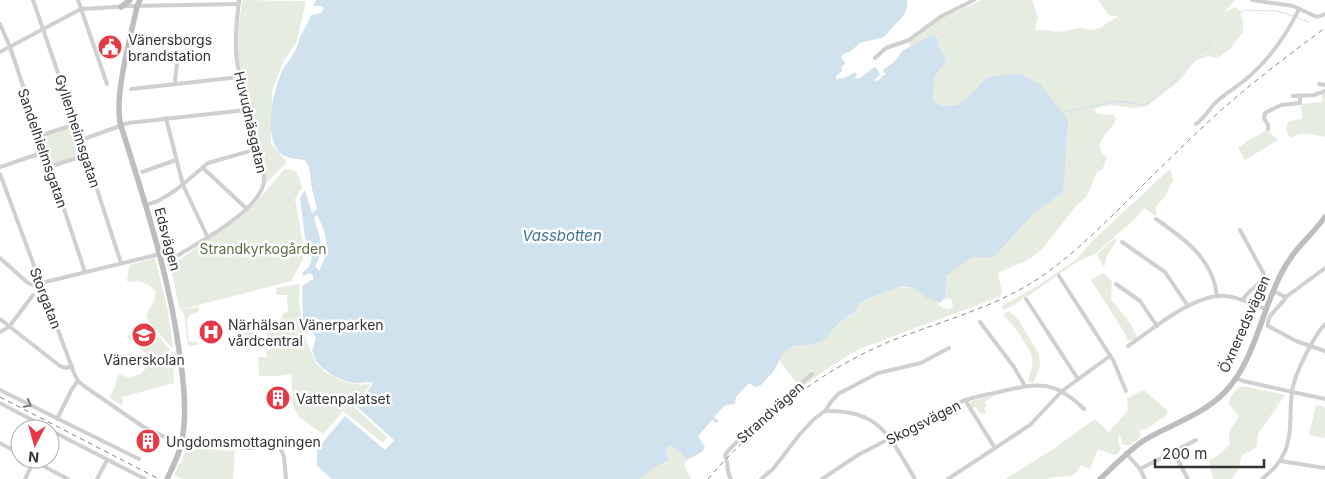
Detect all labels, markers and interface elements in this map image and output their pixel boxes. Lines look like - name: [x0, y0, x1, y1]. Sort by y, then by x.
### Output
- place label: Vänersborgs brandstation: [128, 31, 212, 64]
- public building icon: Vänersborgs brandstation: [97, 34, 123, 60]
- street label: Huvudnäsgatan: [231, 69, 271, 175]
- street label: Gyllenheimsgatan: [52, 72, 104, 190]
- street label: Sandelhielmsgatan: [15, 86, 71, 210]
- street label: Edsvägen: [151, 205, 185, 273]
- water label: Vassbotten: [522, 226, 602, 245]
- park label: Strandkyrkogården: [200, 240, 326, 257]
- street label: Storgatan: [27, 265, 65, 331]
- street label: Öxneredsvägen: [1215, 273, 1273, 375]
- place label: Närhälsan Vänerparken vårdcentral: [228, 316, 384, 349]
- hospital icon: Närhälsan Vänerparken vårdcentral: [198, 319, 224, 345]
- school or university icon: Vänerskolan: [131, 322, 157, 348]
- place label: Vänerskolan: [103, 351, 185, 368]
- street label: Strandvägen: [733, 377, 807, 447]
- building icon: Vattenpalatset: [265, 385, 291, 411]
- place label: Vattenpalatset: [296, 390, 391, 407]
- street label: Skogsvägen: [883, 396, 963, 448]
- one-way arrow: [23, 398, 32, 408]
- north arrow: [10, 419, 60, 469]
- building icon: Ungdomsmottagningen: [135, 428, 161, 454]
- place label: Ungdomsmottagningen: [166, 433, 321, 450]
- scale bar: [1155, 436, 1264, 468]
- text: 200 m: [1162, 444, 1207, 463]
- text: N: [27, 448, 40, 466]

